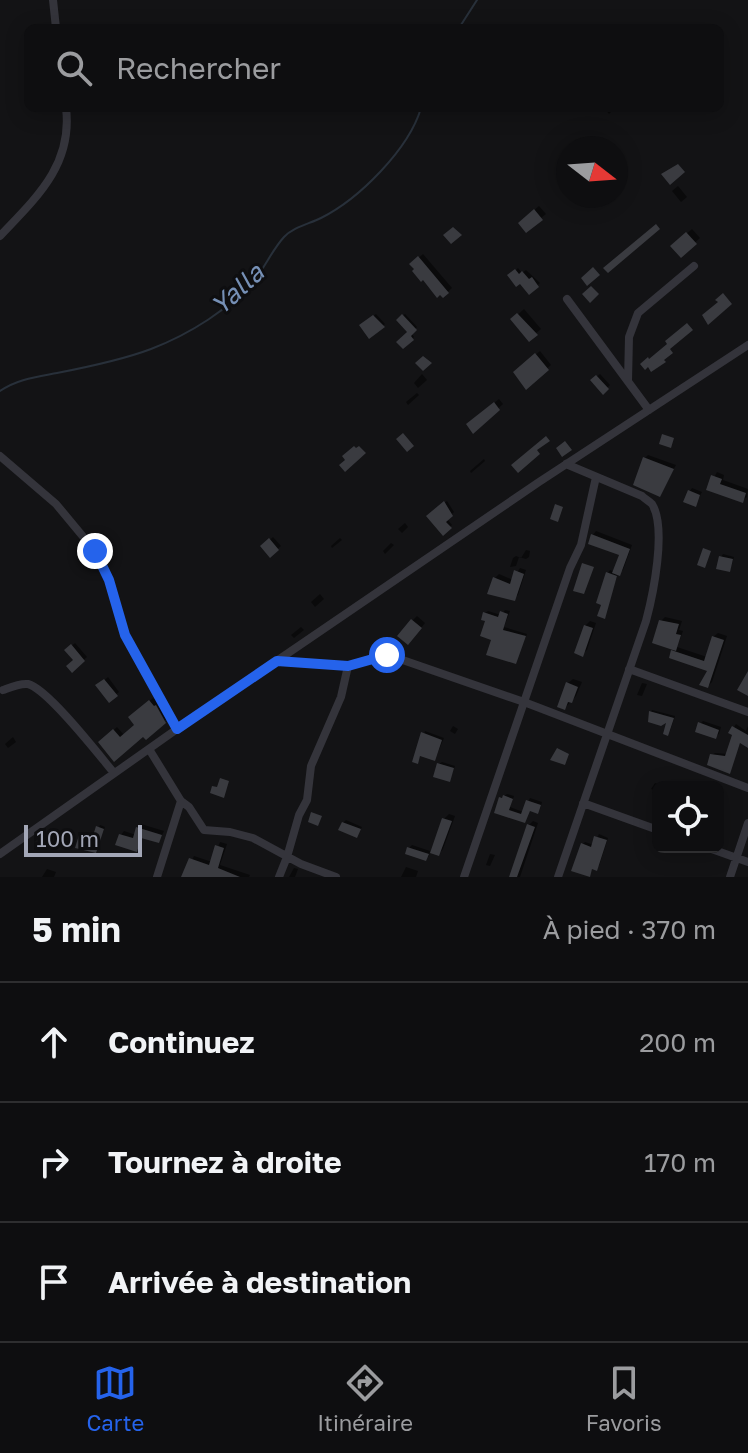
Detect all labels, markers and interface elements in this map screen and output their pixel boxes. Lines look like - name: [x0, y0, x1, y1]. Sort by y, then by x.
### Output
- search box: [24, 24, 724, 112]
- icon: search: [52, 46, 96, 90]
- text: Rechercher: [116, 50, 281, 86]
- north arrow: [556, 136, 628, 208]
- water label: Yalla: [204, 256, 271, 321]
- route end: [77, 533, 113, 569]
- route start: [369, 637, 405, 673]
- map controls: [652, 781, 724, 853]
- button: locate: [652, 781, 724, 853]
- scale bar: [24, 821, 142, 857]
- text: 100 m: [36, 825, 99, 852]
- text: 5 min: [32, 909, 121, 949]
- text: À pied · 370 m: [543, 914, 716, 945]
- icon: ahead: [32, 1020, 76, 1064]
- text: Continuez: [108, 1024, 255, 1060]
- text: 200 m: [639, 1027, 716, 1058]
- icon: right: [32, 1140, 76, 1184]
- text: Tournez à droite: [108, 1144, 342, 1180]
- text: 170 m: [644, 1147, 716, 1178]
- icon: arrive: [32, 1260, 76, 1304]
- text: Arrivée à destination: [108, 1264, 411, 1300]
- tab: Carte: [86, 1361, 144, 1436]
- tab: Itinéraire: [317, 1361, 413, 1436]
- tab: Favoris: [586, 1361, 662, 1436]

